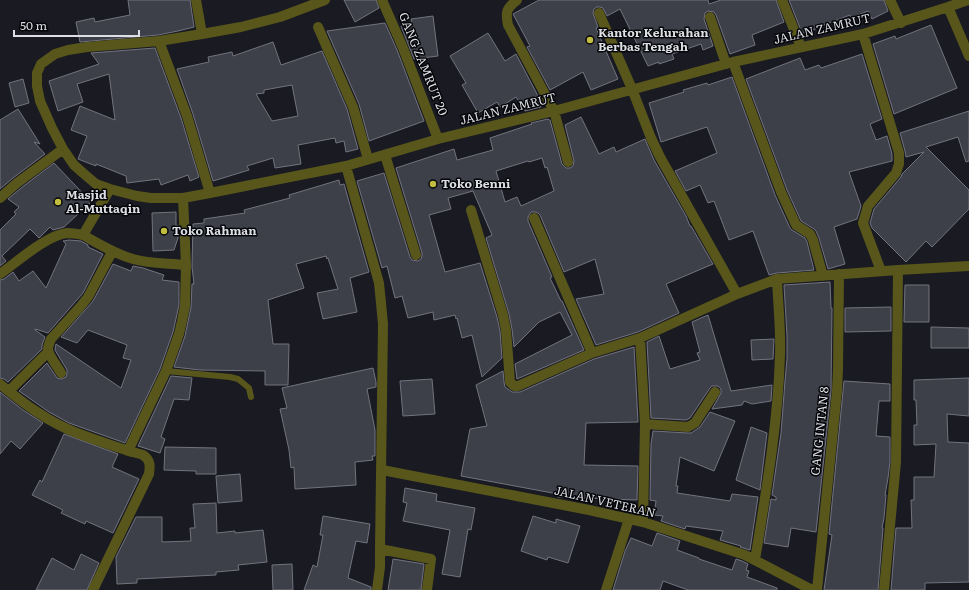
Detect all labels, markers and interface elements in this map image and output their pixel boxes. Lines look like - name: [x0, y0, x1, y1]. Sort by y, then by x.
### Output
- street label: JALAN ZAMRUT: [772, 8, 872, 48]
- street label: GANG ZAMRUT 20: [395, 9, 453, 118]
- scale bar: [14, 12, 139, 38]
- text: 50 m: [20, 16, 47, 34]
- place label: Kantor Kelurahan Berbas Tengah: [598, 23, 709, 55]
- marker: Kantor Kelurahan Berbas Tengah: [585, 35, 595, 45]
- street label: JALAN ZAMRUT: [458, 87, 558, 129]
- place label: Toko Benni: [441, 174, 511, 192]
- marker: Toko Benni: [428, 179, 438, 189]
- place label: Masjid Al-Muttaqin: [66, 185, 141, 217]
- marker: Masjid Al-Muttaqin: [53, 197, 63, 207]
- place label: Toko Rahman: [172, 221, 257, 239]
- marker: Toko Rahman: [159, 226, 169, 236]
- street label: GANG INTAN 8: [805, 385, 833, 476]
- street label: JALAN VETERAN: [553, 481, 658, 521]

